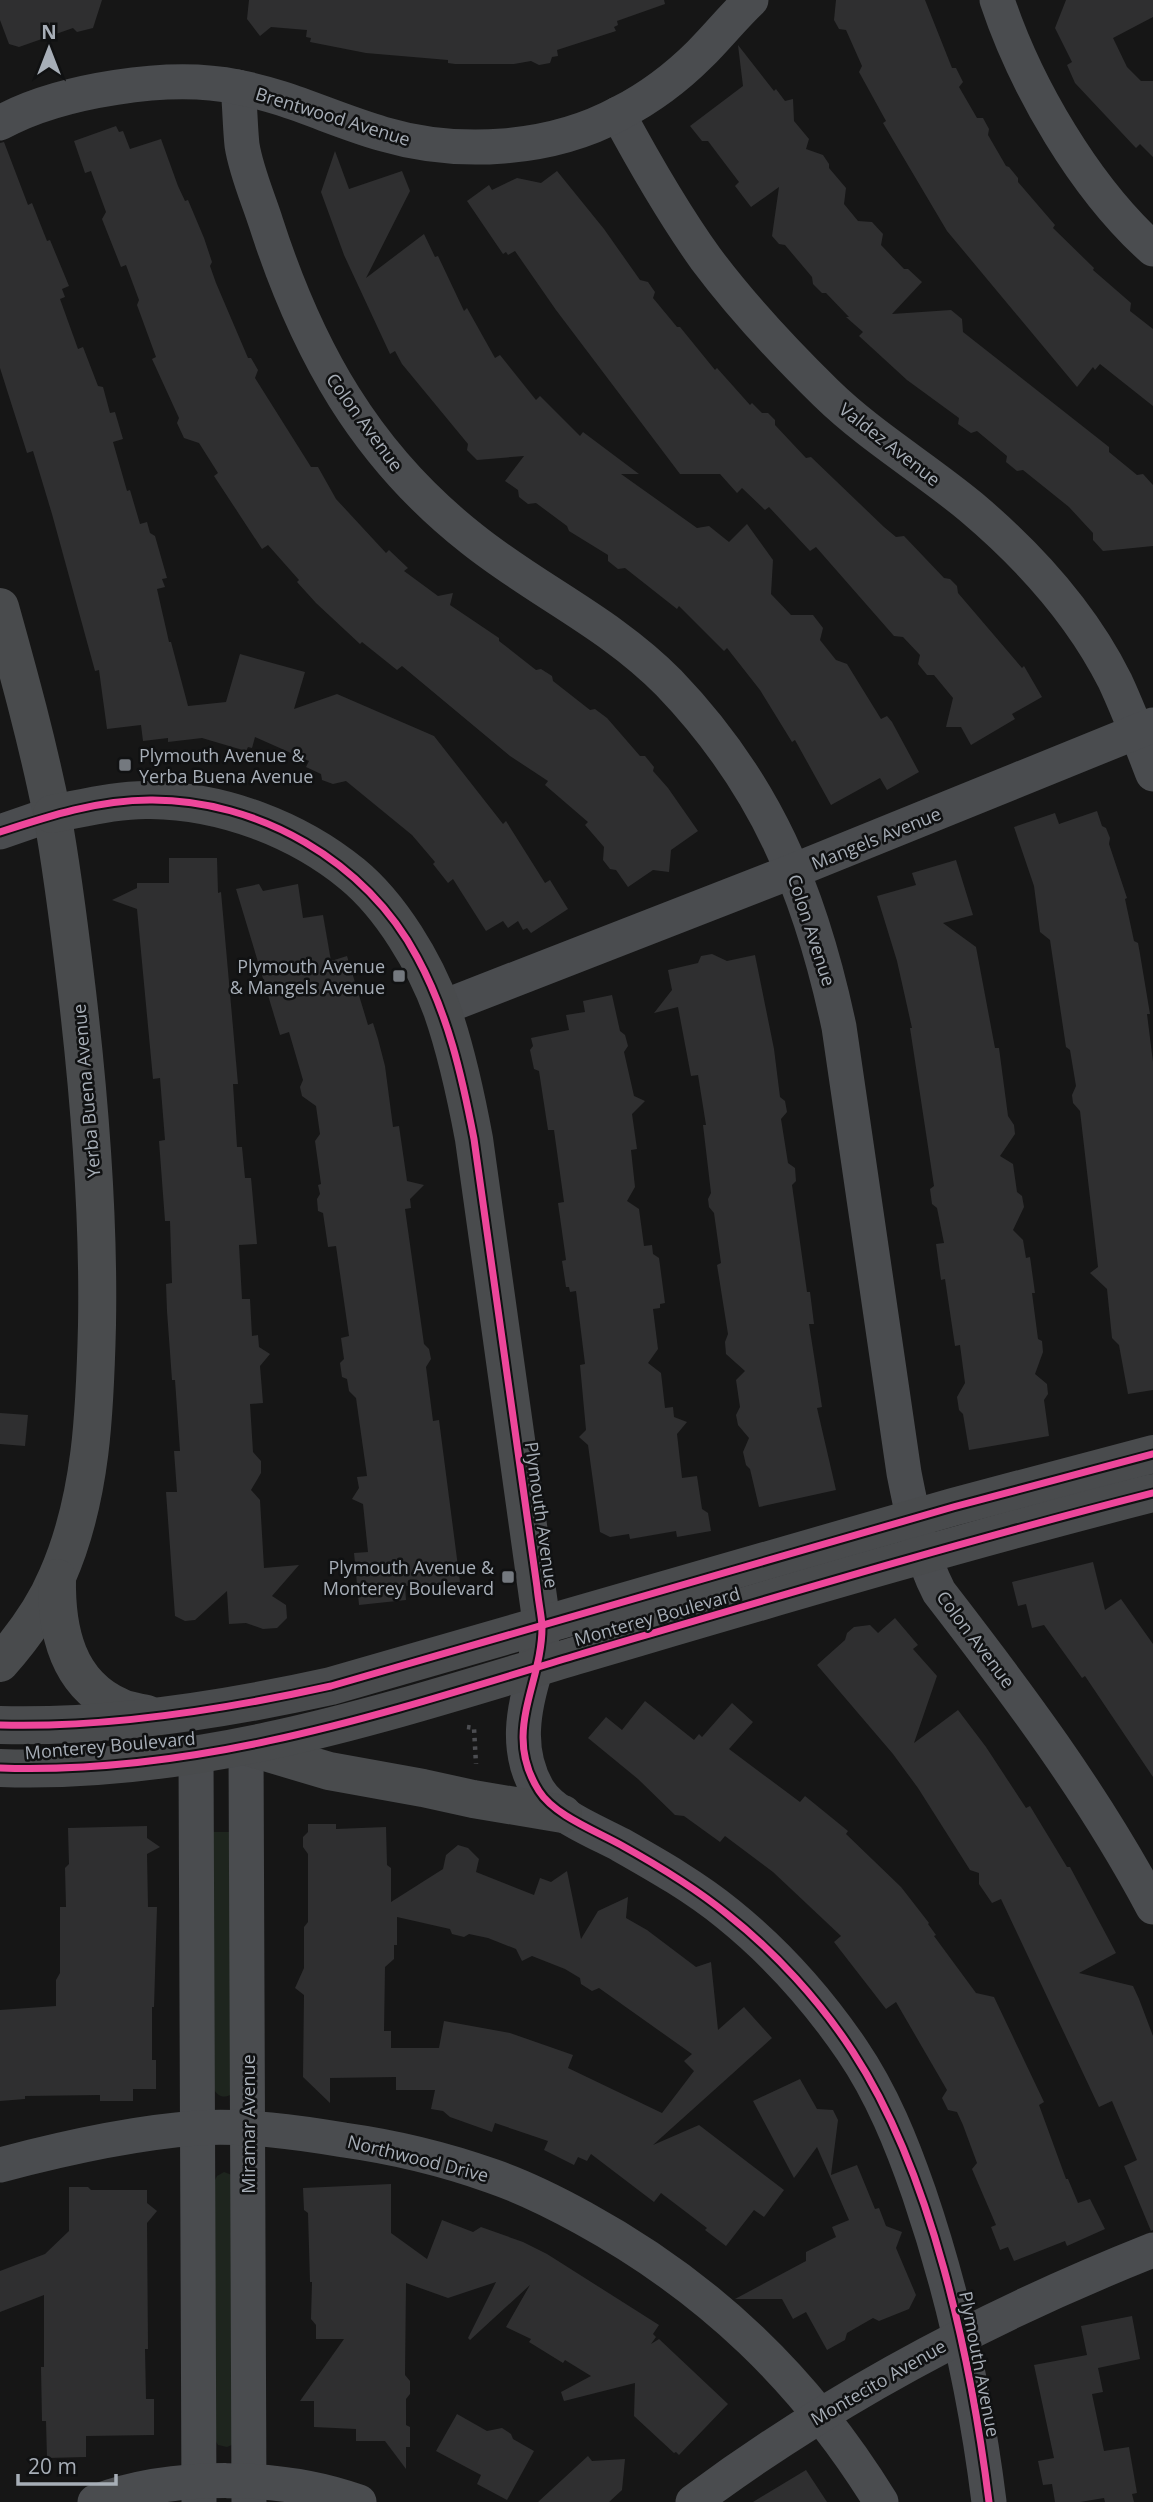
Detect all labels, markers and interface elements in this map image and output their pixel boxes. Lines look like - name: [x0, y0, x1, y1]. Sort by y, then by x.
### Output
- north arrow: [14, 14, 84, 84]
- text: N: [41, 19, 57, 45]
- street label: Brentwood Avenue: [253, 81, 413, 151]
- street label: Colon Avenue: [321, 368, 409, 476]
- street label: Valdez Avenue: [834, 397, 946, 491]
- place label: Plymouth Avenue & Yerba Buena Avenue: [139, 743, 313, 788]
- marker: Plymouth Avenue & Yerba Buena Avenue: [117, 757, 133, 773]
- street label: Mangels Avenue: [808, 801, 944, 875]
- street label: Colon Avenue: [783, 871, 841, 989]
- place label: Plymouth Avenue & Mangels Avenue: [230, 954, 385, 999]
- marker: Plymouth Avenue & Mangels Avenue: [391, 968, 407, 984]
- street label: Yerba Buena Avenue: [66, 1003, 106, 1179]
- street label: Plymouth Avenue: [520, 1440, 564, 1590]
- place label: Plymouth Avenue & Monterey Boulevard: [323, 1555, 495, 1600]
- marker: Plymouth Avenue & Monterey Boulevard: [500, 1569, 516, 1585]
- street label: Monterey Boulevard: [571, 1581, 743, 1651]
- street label: Colon Avenue: [932, 1585, 1020, 1693]
- street label: Monterey Boulevard: [24, 1726, 196, 1764]
- street label: Miramar Avenue: [236, 2054, 260, 2194]
- street label: Northwood Drive: [345, 2129, 491, 2187]
- street label: Plymouth Avenue: [954, 2289, 1006, 2439]
- street label: Montecito Avenue: [806, 2334, 950, 2430]
- scale bar: [18, 2442, 116, 2486]
- text: 20 m: [28, 2452, 77, 2480]

